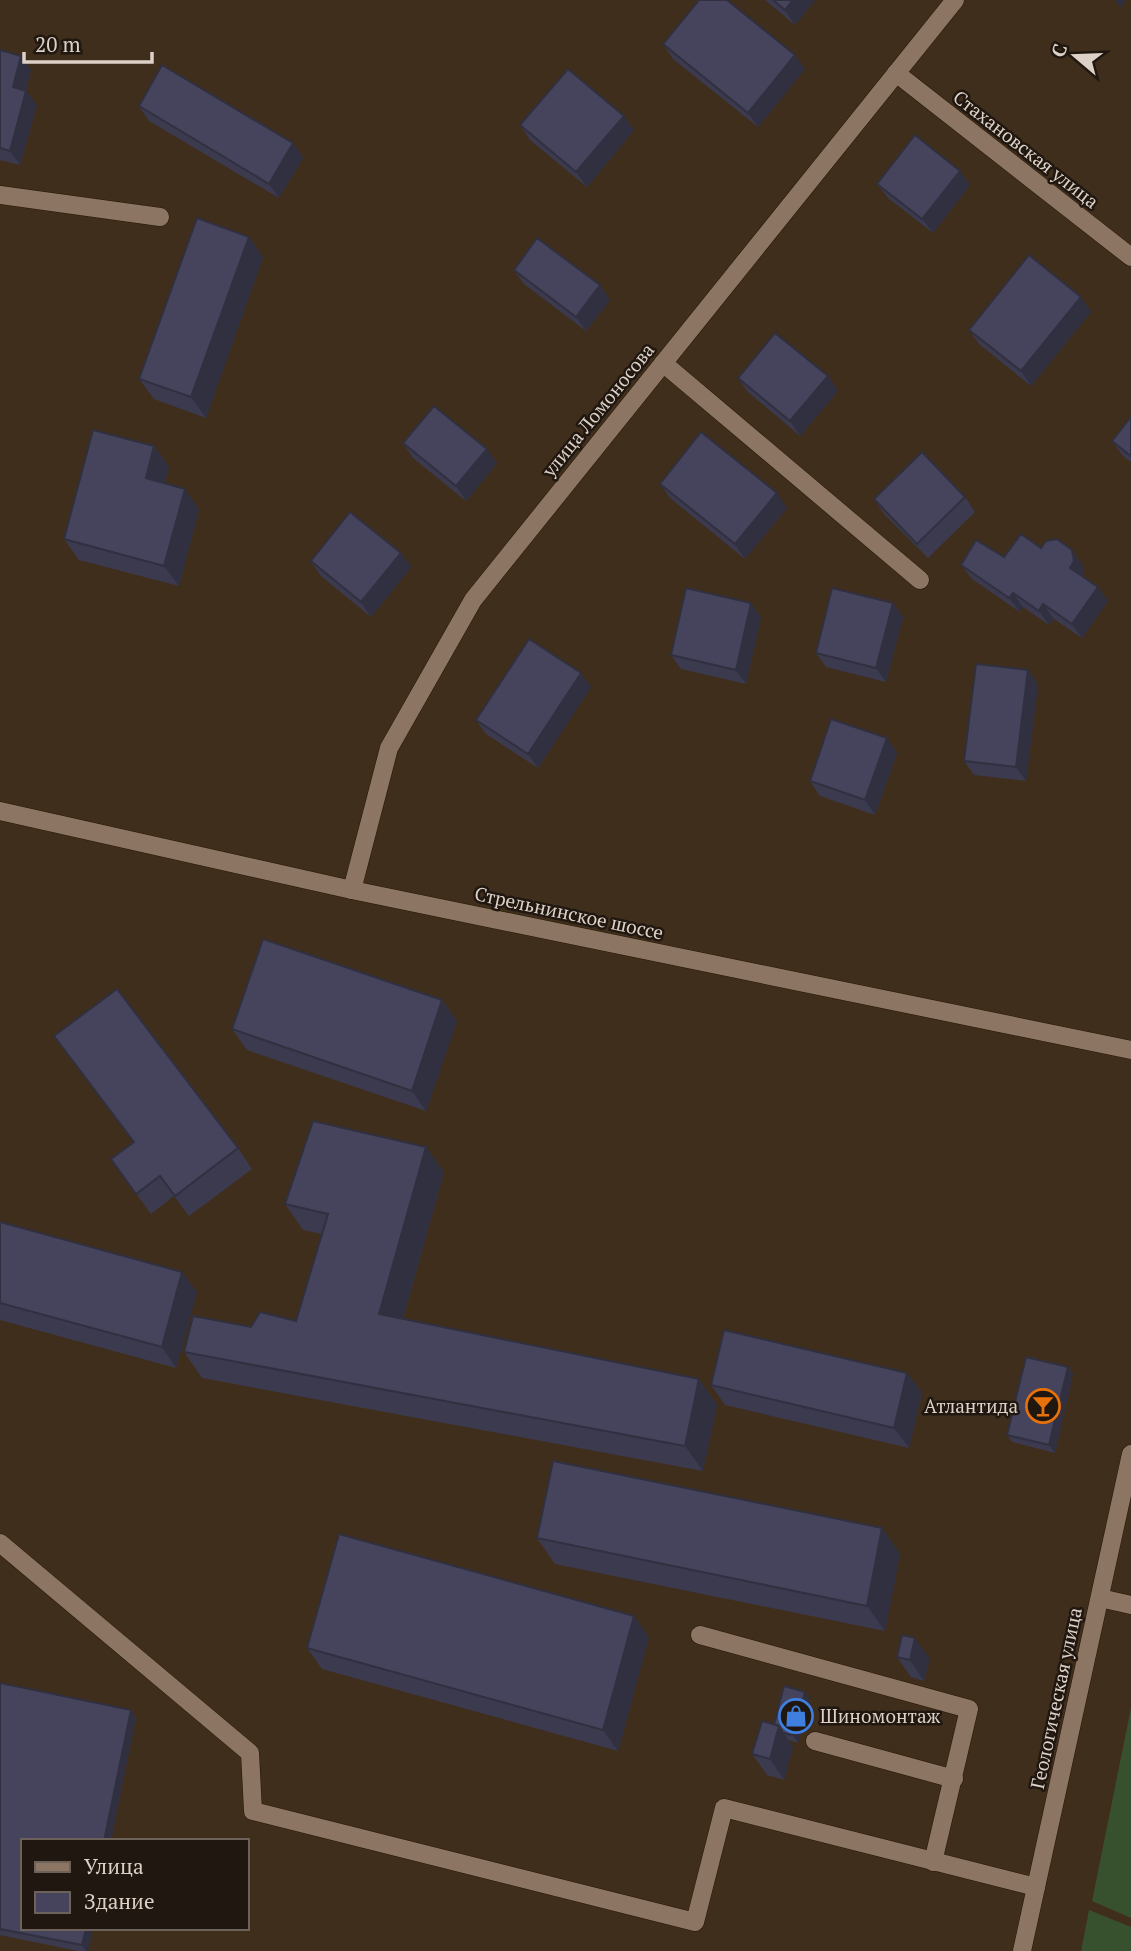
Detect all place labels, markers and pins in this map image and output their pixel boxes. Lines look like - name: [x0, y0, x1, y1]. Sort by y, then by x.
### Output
- bar icon: Атлантида: [1024, 1387, 1062, 1425]
- place label: Атлантида: [924, 1393, 1018, 1418]
- shop icon: Шиномонтаж: [777, 1697, 815, 1735]
- place label: Шиномонтаж: [820, 1703, 941, 1728]

